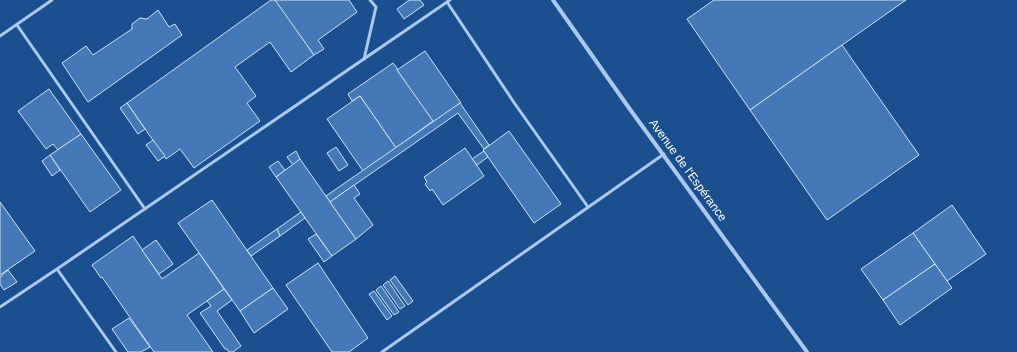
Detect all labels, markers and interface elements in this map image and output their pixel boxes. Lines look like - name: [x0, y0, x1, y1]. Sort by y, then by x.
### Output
- street label: Avenue de l'Espérance: [646, 116, 730, 224]

